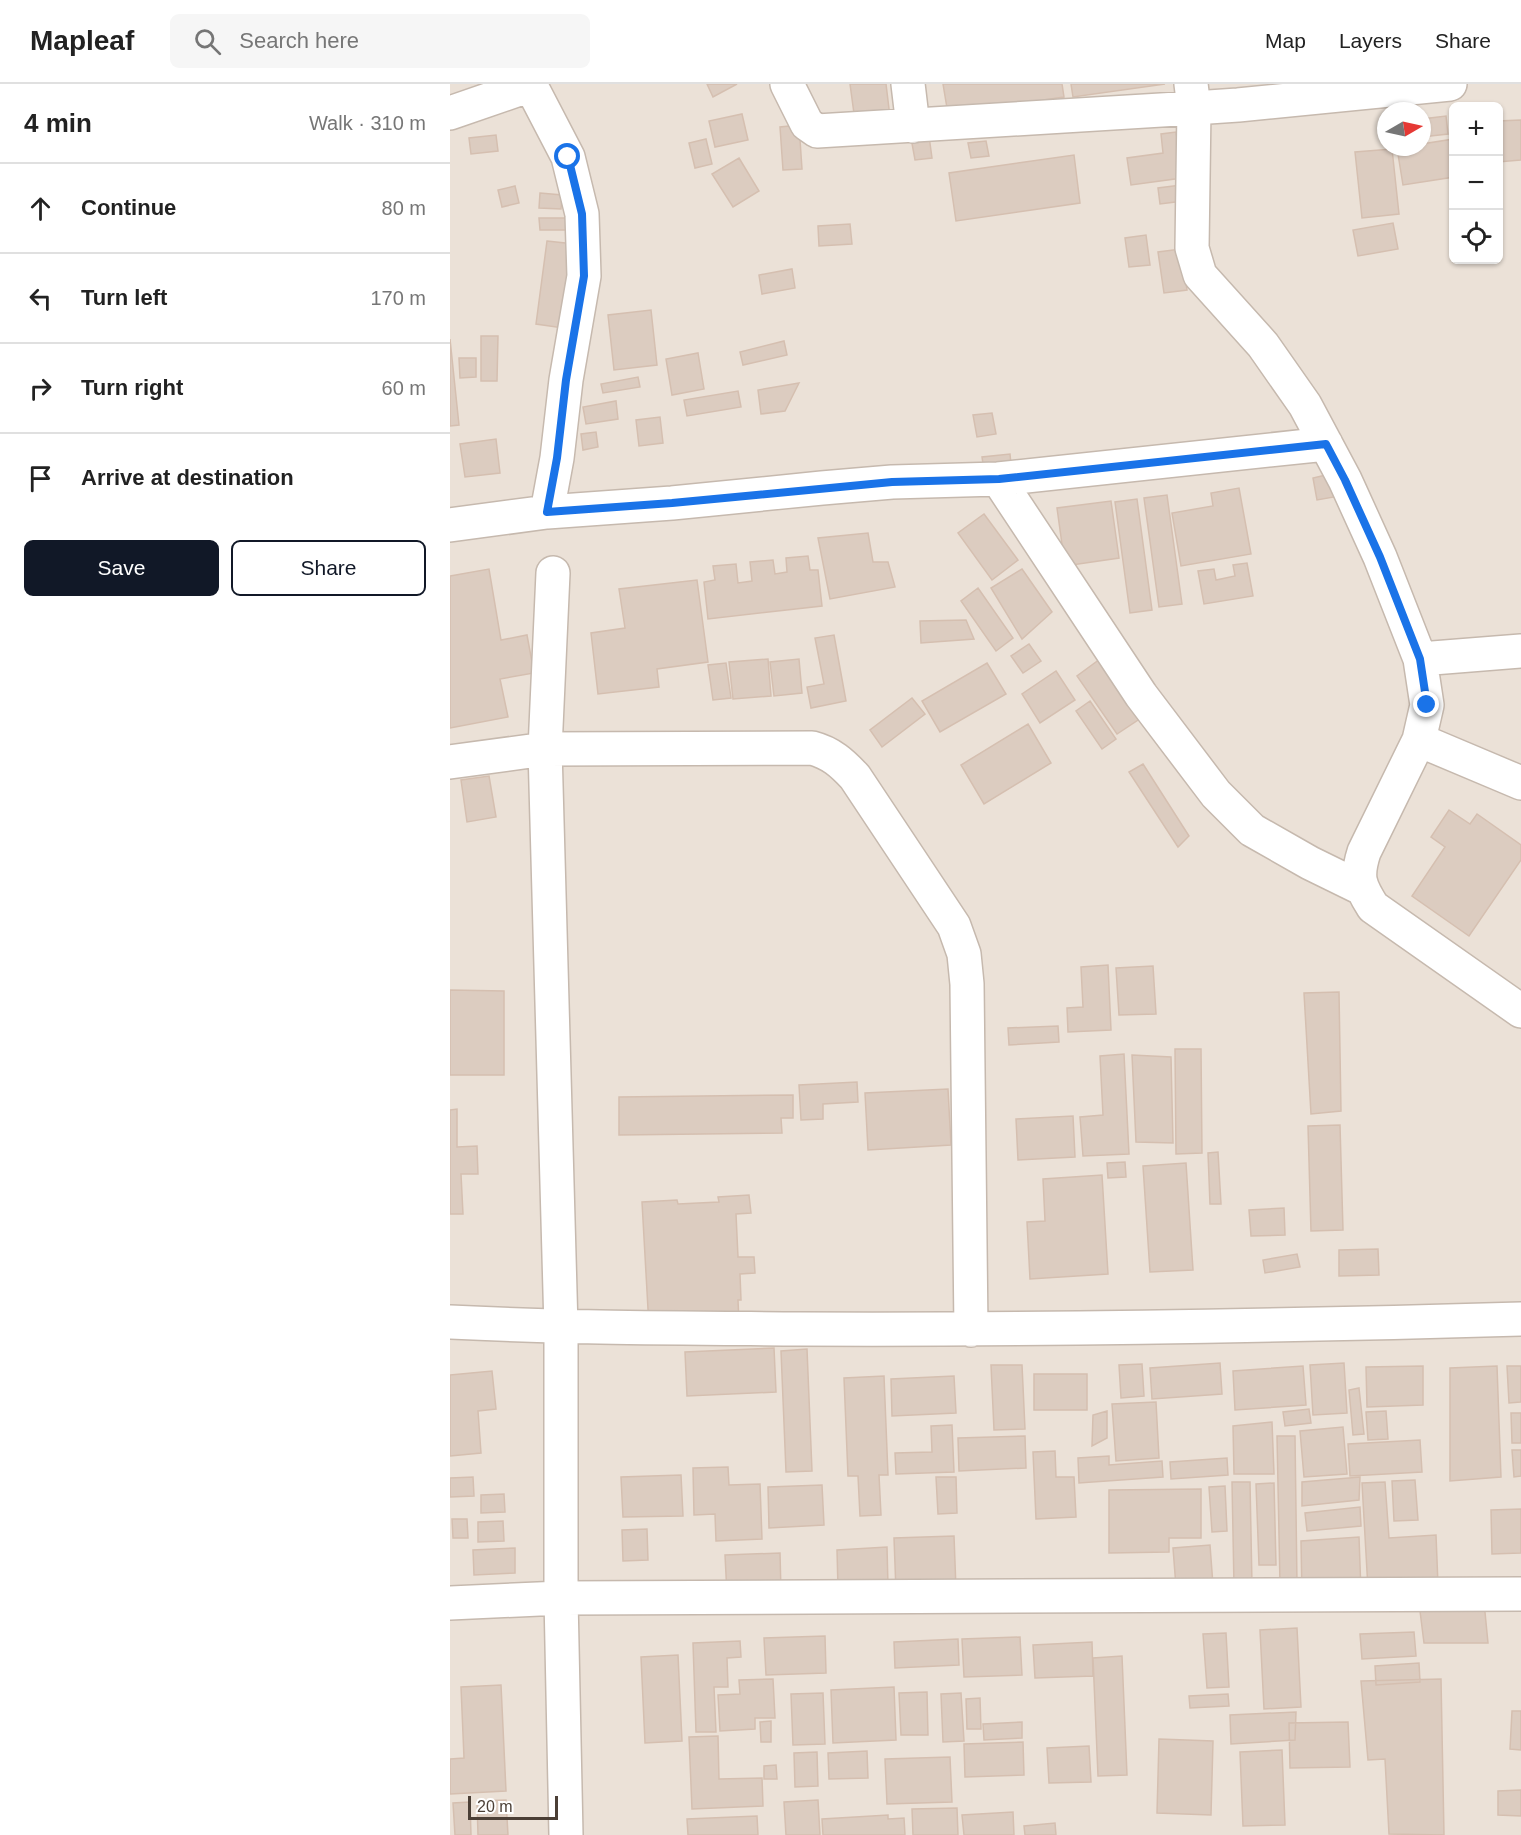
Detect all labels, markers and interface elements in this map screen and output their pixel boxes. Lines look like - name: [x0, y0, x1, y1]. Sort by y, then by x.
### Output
- search box: [170, 14, 590, 68]
- text: Mapleaf: [30, 25, 134, 56]
- icon: search: [191, 25, 224, 58]
- text: Search here: [239, 28, 359, 53]
- text: Map: [1265, 29, 1306, 52]
- text: Layers: [1339, 29, 1402, 52]
- text: Share: [1435, 29, 1491, 52]
- north arrow: [1377, 102, 1431, 156]
- map controls: [1449, 102, 1503, 264]
- button: +: [1449, 102, 1503, 156]
- text: 4 min: [24, 108, 92, 138]
- text: Walk · 310 m: [309, 112, 426, 134]
- route start: [554, 143, 580, 169]
- button: −: [1449, 156, 1503, 210]
- icon: ahead: [24, 192, 57, 225]
- text: Continue: [81, 195, 176, 220]
- text: 80 m: [382, 197, 426, 219]
- button: locate: [1449, 210, 1503, 264]
- icon: left: [24, 282, 57, 315]
- text: Turn left: [81, 285, 167, 310]
- text: 170 m: [370, 287, 426, 309]
- icon: right: [24, 372, 57, 405]
- text: Turn right: [81, 375, 183, 400]
- text: 60 m: [382, 377, 426, 399]
- icon: arrive: [24, 462, 57, 495]
- text: Arrive at destination: [81, 465, 294, 490]
- button: Save: [24, 540, 219, 596]
- button: Share: [231, 540, 426, 596]
- route end: [1413, 691, 1439, 717]
- scale bar: [468, 1793, 558, 1820]
- text: 20 m: [477, 1798, 513, 1815]

